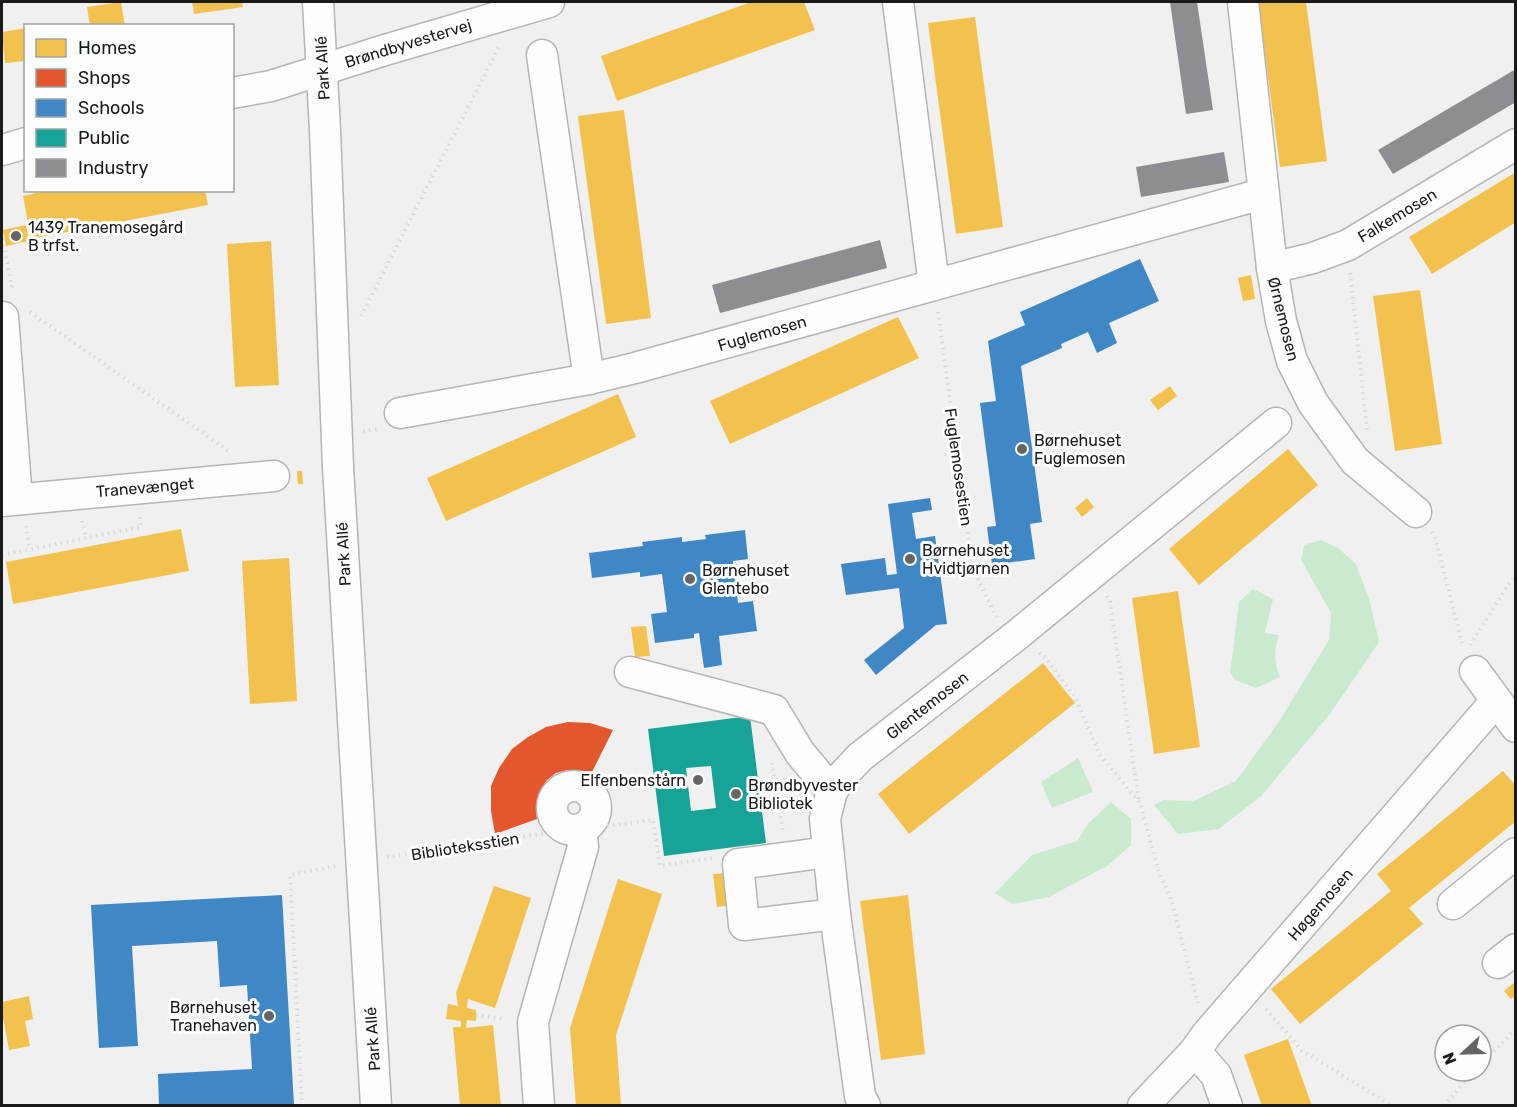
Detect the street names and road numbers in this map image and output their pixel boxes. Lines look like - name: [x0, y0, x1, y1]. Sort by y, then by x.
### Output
- street label: Brøndbyvestervej: [342, 15, 474, 72]
- street label: Park Allé: [311, 35, 334, 100]
- street label: Falkemosen: [1354, 184, 1440, 246]
- street label: Ørnemosen: [1264, 275, 1303, 363]
- street label: Fuglemosen: [716, 312, 809, 355]
- street label: Fuglemosestien: [941, 407, 976, 527]
- street label: Tranevænget: [95, 474, 195, 501]
- street label: Park Allé: [332, 521, 355, 586]
- street label: Glentemosen: [883, 668, 972, 743]
- street label: Biblioteksstien: [410, 829, 521, 864]
- street label: Høgemosen: [1284, 864, 1357, 944]
- street label: Park Allé: [361, 1006, 384, 1072]

